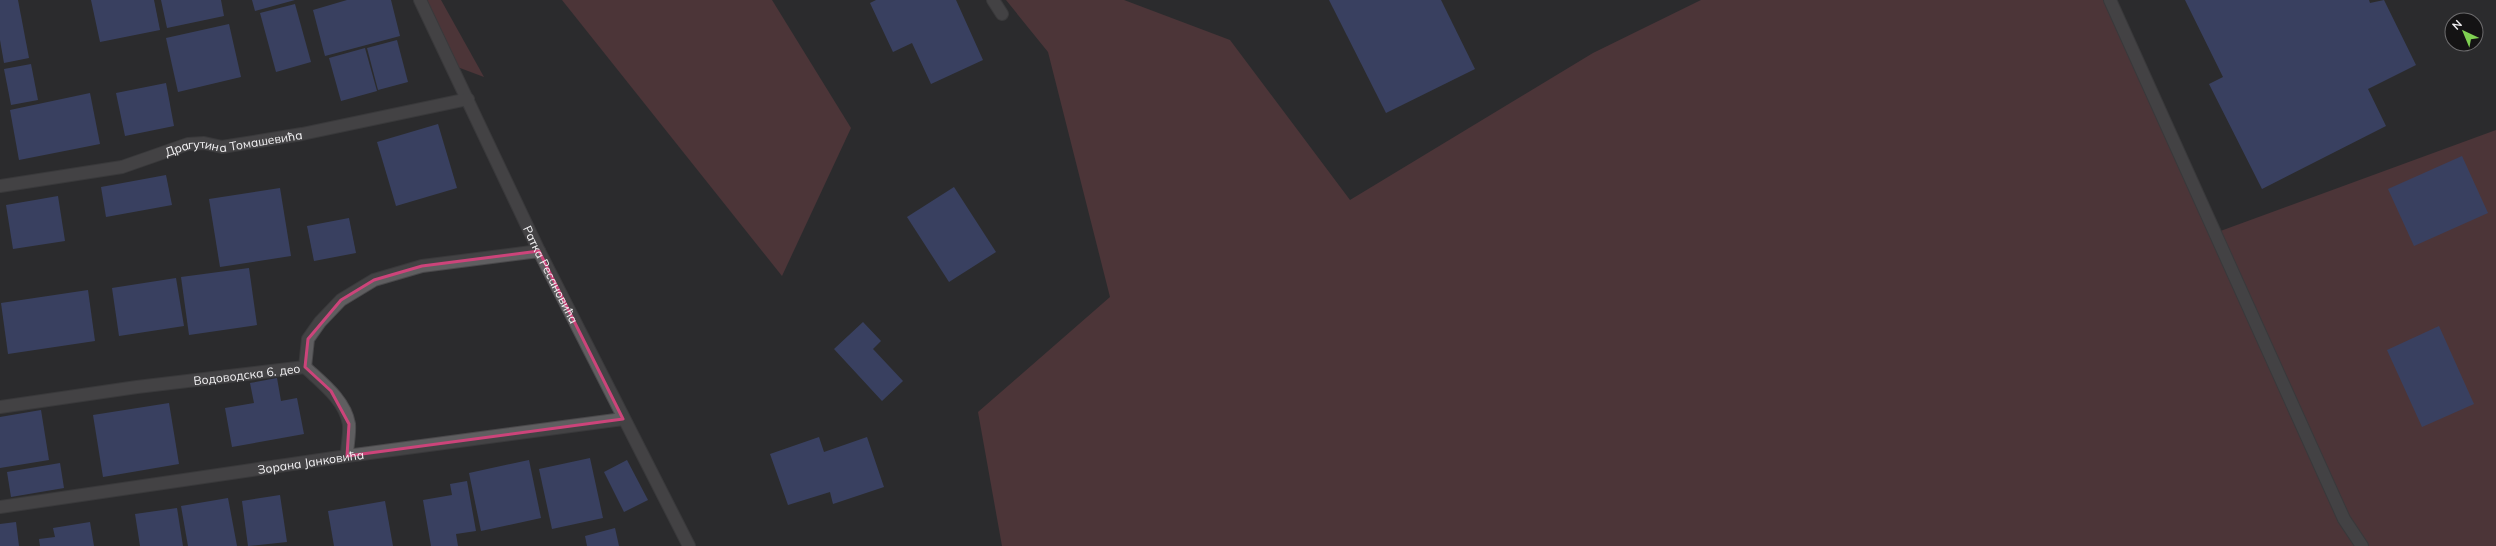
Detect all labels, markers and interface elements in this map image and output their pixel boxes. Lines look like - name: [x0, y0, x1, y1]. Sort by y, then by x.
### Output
- north arrow: [2444, 12, 2484, 52]
- text: N: [2449, 17, 2465, 33]
- street label: Драгутина Томашевића: [163, 127, 303, 159]
- street label: Ратка Ресановића: [520, 223, 582, 326]
- street label: Водоводска 6. део: [193, 360, 301, 388]
- street label: Зорана Јанковића: [256, 446, 365, 477]

